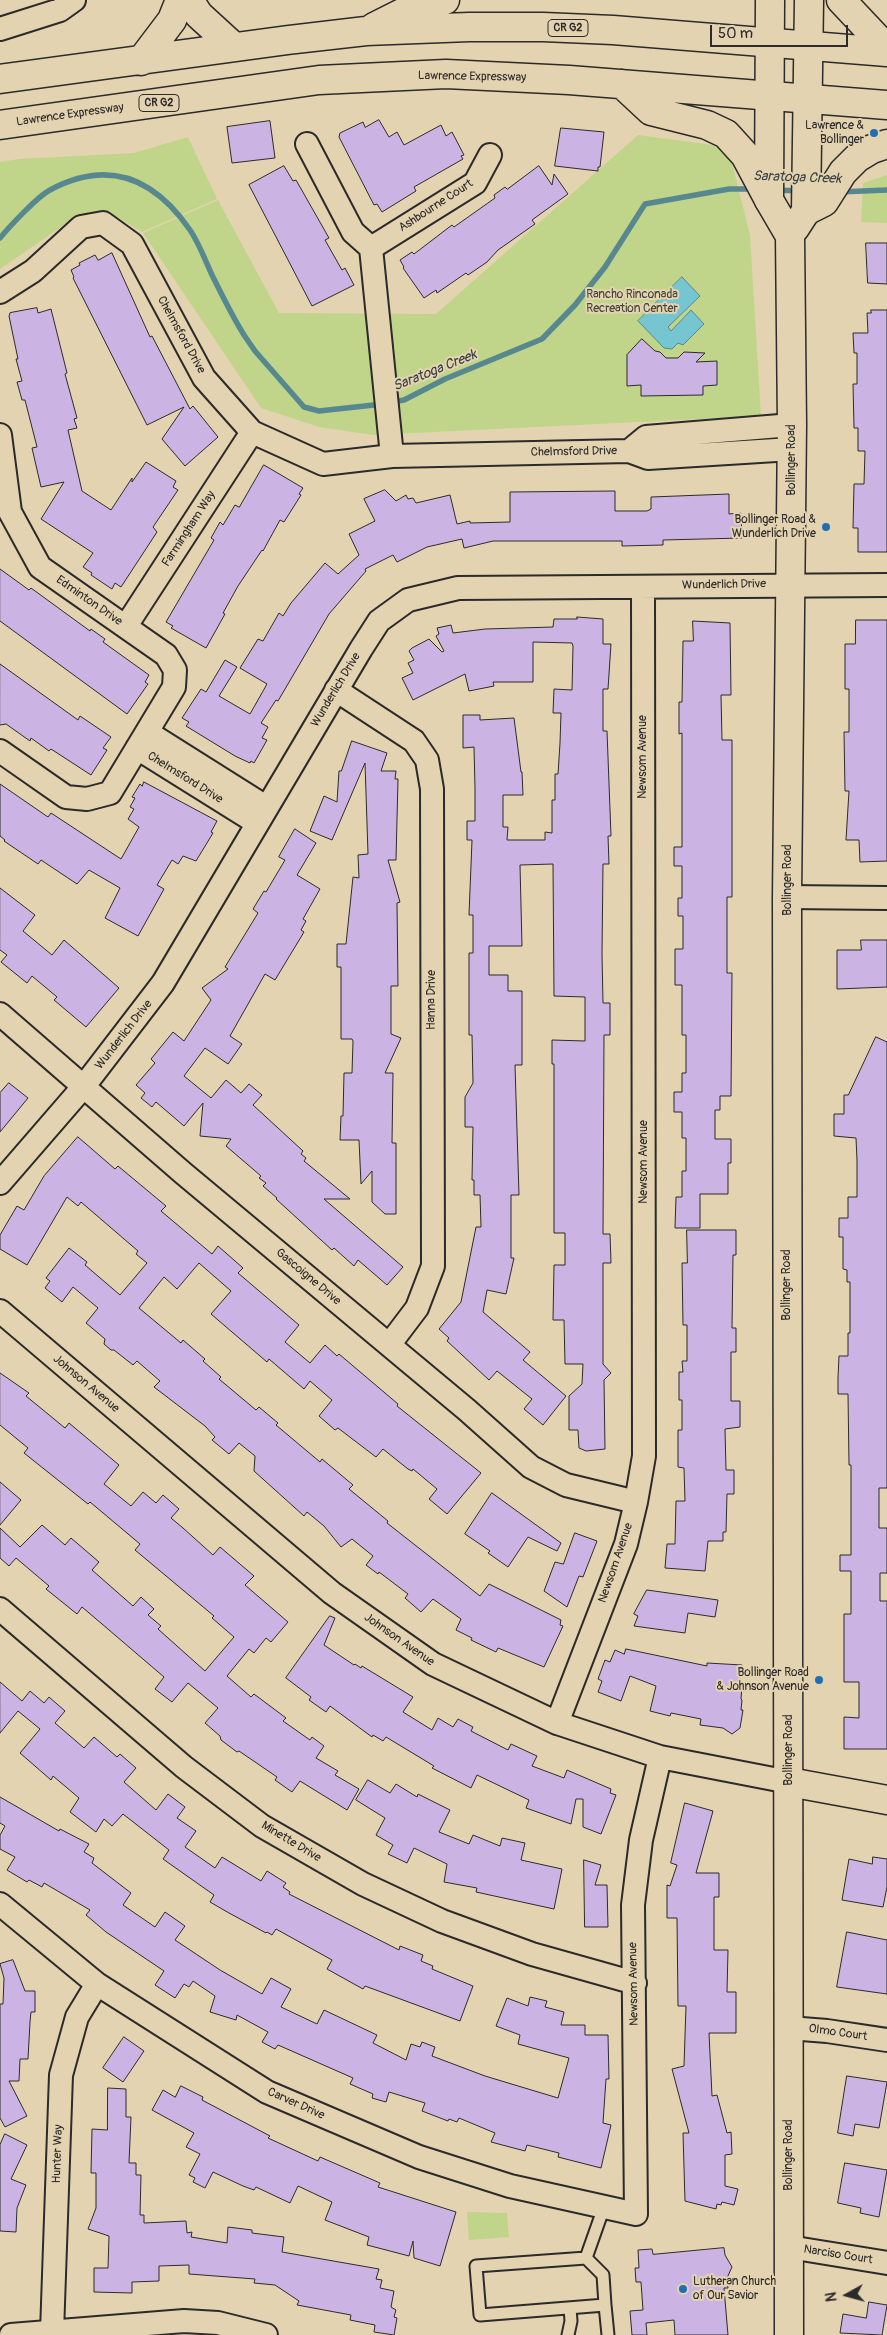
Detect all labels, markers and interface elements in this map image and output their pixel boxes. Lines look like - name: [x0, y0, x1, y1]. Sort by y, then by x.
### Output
- scale bar: [712, 15, 850, 47]
- road number: CR G2: [548, 19, 588, 36]
- text: 50 m: [718, 24, 753, 43]
- street label: Lawrence Expressway: [418, 69, 526, 85]
- road number: CR G2: [139, 95, 179, 112]
- street label: Lawrence Expressway: [15, 100, 125, 130]
- place label: Lawrence & Bollinger: [805, 119, 864, 147]
- marker: Lawrence & Bollinger: [868, 127, 880, 139]
- water label: Saratoga Creek: [752, 168, 842, 188]
- street label: Ashbourne Court: [396, 177, 476, 235]
- park label: Rancho Rinconada Recreation Center: [586, 288, 678, 316]
- street label: Chelmsford Drive: [154, 294, 208, 376]
- water label: Saratoga Creek: [391, 347, 479, 395]
- street label: Bollinger Road: [785, 424, 799, 496]
- street label: Chelmsford Drive: [531, 444, 617, 460]
- street label: Farmingham Way: [159, 488, 219, 570]
- place label: Bollinger Road & Wunderlich Drive: [732, 513, 816, 541]
- marker: Bollinger Road & Wunderlich Drive: [820, 521, 832, 533]
- street label: Edminton Drive: [53, 573, 125, 629]
- street label: Wunderlich Drive: [682, 577, 766, 593]
- street label: Wunderlich Drive: [308, 650, 364, 730]
- street label: Newsom Avenue: [636, 715, 650, 799]
- street label: Chelmsford Drive: [145, 749, 225, 807]
- street label: Bollinger Road: [781, 844, 795, 916]
- street label: Hanna Drive: [425, 970, 439, 1030]
- street label: Wunderlich Drive: [92, 997, 156, 1073]
- street label: Newsom Avenue: [637, 1120, 651, 1204]
- street label: Gascoigne Drive: [273, 1246, 343, 1308]
- street label: Bollinger Road: [780, 1249, 794, 1321]
- street label: Johnson Avenue: [50, 1352, 122, 1416]
- street label: Newsom Avenue: [596, 1521, 636, 1605]
- street label: Johnson Avenue: [361, 1610, 437, 1670]
- place label: Bollinger Road & Johnson Avenue: [717, 1666, 809, 1694]
- marker: Bollinger Road & Johnson Avenue: [813, 1674, 825, 1686]
- street label: Bollinger Road: [782, 1714, 796, 1786]
- street label: Minette Drive: [259, 1819, 323, 1865]
- street label: Newsom Avenue: [626, 1942, 642, 2026]
- street label: Olmo Court: [808, 2022, 868, 2044]
- street label: Carver Drive: [265, 2085, 327, 2123]
- street label: Bollinger Road: [782, 2119, 796, 2191]
- street label: Hunter Way: [50, 2124, 66, 2184]
- street label: Narciso Court: [802, 2242, 874, 2268]
- north arrow: [822, 2270, 872, 2320]
- place label: Lutheran Church of Our Savior: [693, 2275, 776, 2303]
- marker: Lutheran Church of Our Savior: [677, 2283, 689, 2295]
- text: N: [823, 2291, 841, 2303]

